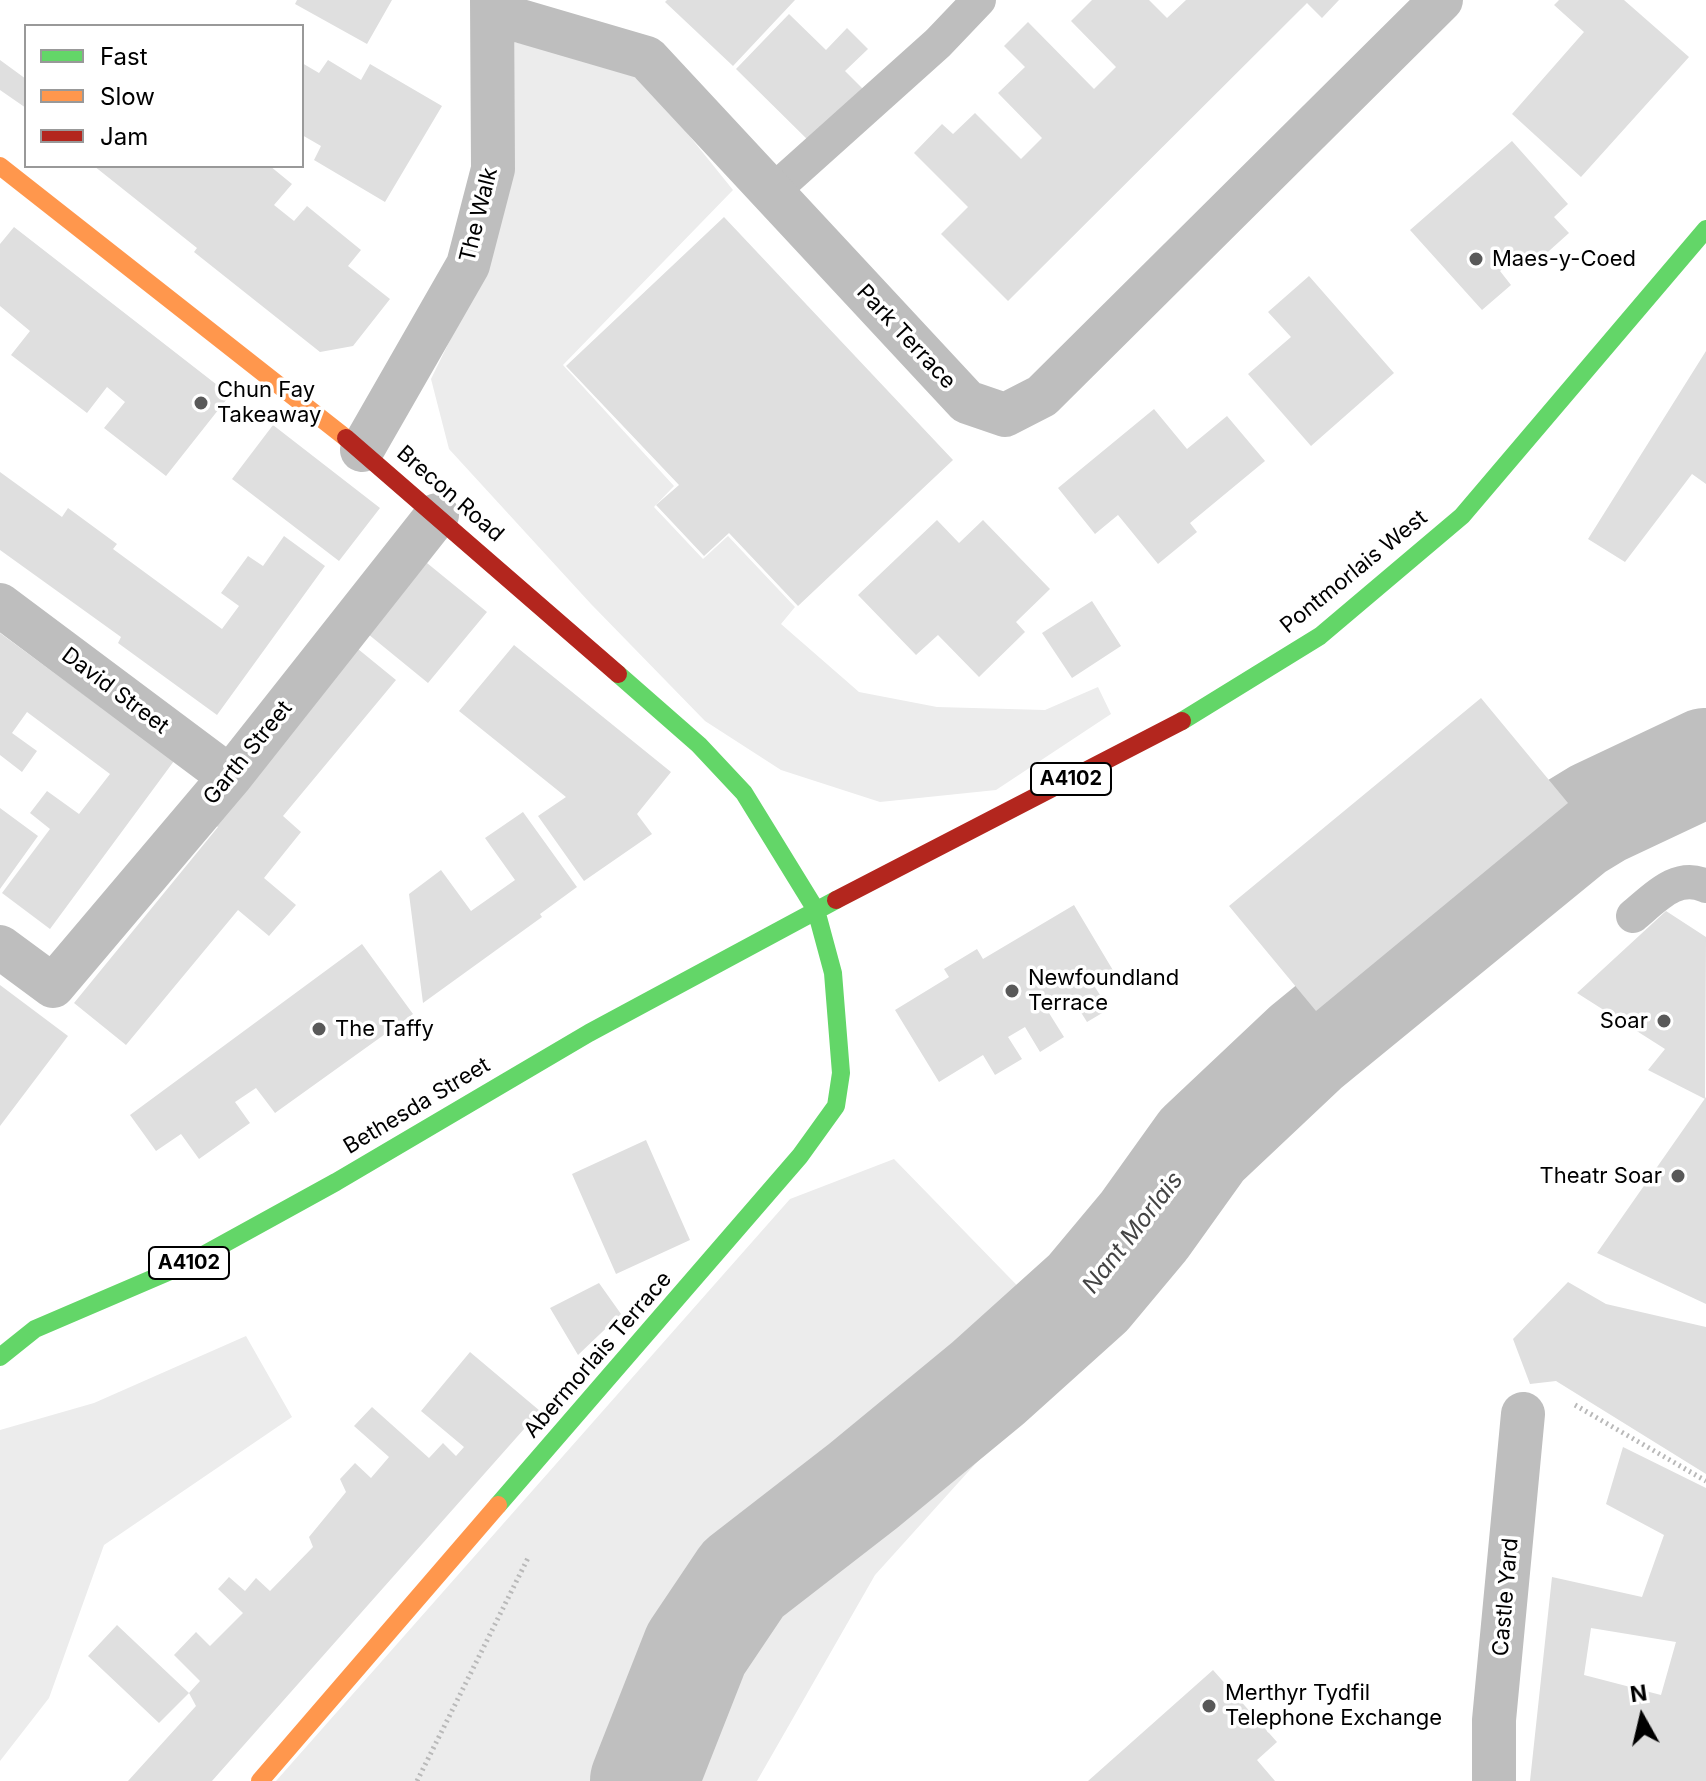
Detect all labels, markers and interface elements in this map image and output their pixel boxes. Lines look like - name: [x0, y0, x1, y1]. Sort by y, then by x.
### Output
- legend: [24, 24, 304, 168]
- text: Fast: [100, 42, 148, 71]
- text: Slow: [100, 82, 155, 111]
- text: Jam: [100, 122, 148, 151]
- street label: The Walk: [455, 165, 503, 265]
- place label: Maes-y-Coed: [1492, 246, 1636, 272]
- marker: Maes-y-Coed: [1467, 250, 1485, 268]
- street label: Park Terrace: [851, 279, 961, 395]
- place label: Chun Fay Takeaway: [217, 377, 321, 428]
- marker: Chun Fay Takeaway: [192, 394, 210, 412]
- street label: Brecon Road: [391, 440, 509, 548]
- street label: Pontmorlais West: [1275, 505, 1433, 639]
- street label: David Street: [56, 642, 174, 740]
- street label: Garth Street: [198, 696, 298, 810]
- road number: A4102: [1031, 763, 1111, 795]
- place label: Newfoundland Terrace: [1028, 965, 1179, 1016]
- marker: Newfoundland Terrace: [1003, 982, 1021, 1000]
- place label: Soar: [1600, 1008, 1648, 1034]
- marker: Soar: [1655, 1012, 1673, 1030]
- place label: The Taffy: [335, 1016, 434, 1042]
- marker: The Taffy: [310, 1020, 328, 1038]
- street label: Bethesda Street: [339, 1052, 495, 1160]
- place label: Theatr Soar: [1540, 1163, 1662, 1189]
- water label: Nant Morlais: [1077, 1167, 1189, 1299]
- marker: Theatr Soar: [1669, 1167, 1687, 1185]
- road number: A4102: [149, 1247, 229, 1279]
- street label: Abermorlais Terrace: [519, 1266, 677, 1444]
- street label: Castle Yard: [1488, 1537, 1524, 1657]
- north arrow: [1602, 1677, 1682, 1757]
- text: N: [1629, 1679, 1649, 1707]
- place label: Merthyr Tydfil Telephone Exchange: [1225, 1680, 1442, 1732]
- marker: Merthyr Tydfil Telephone Exchange: [1200, 1697, 1218, 1715]

